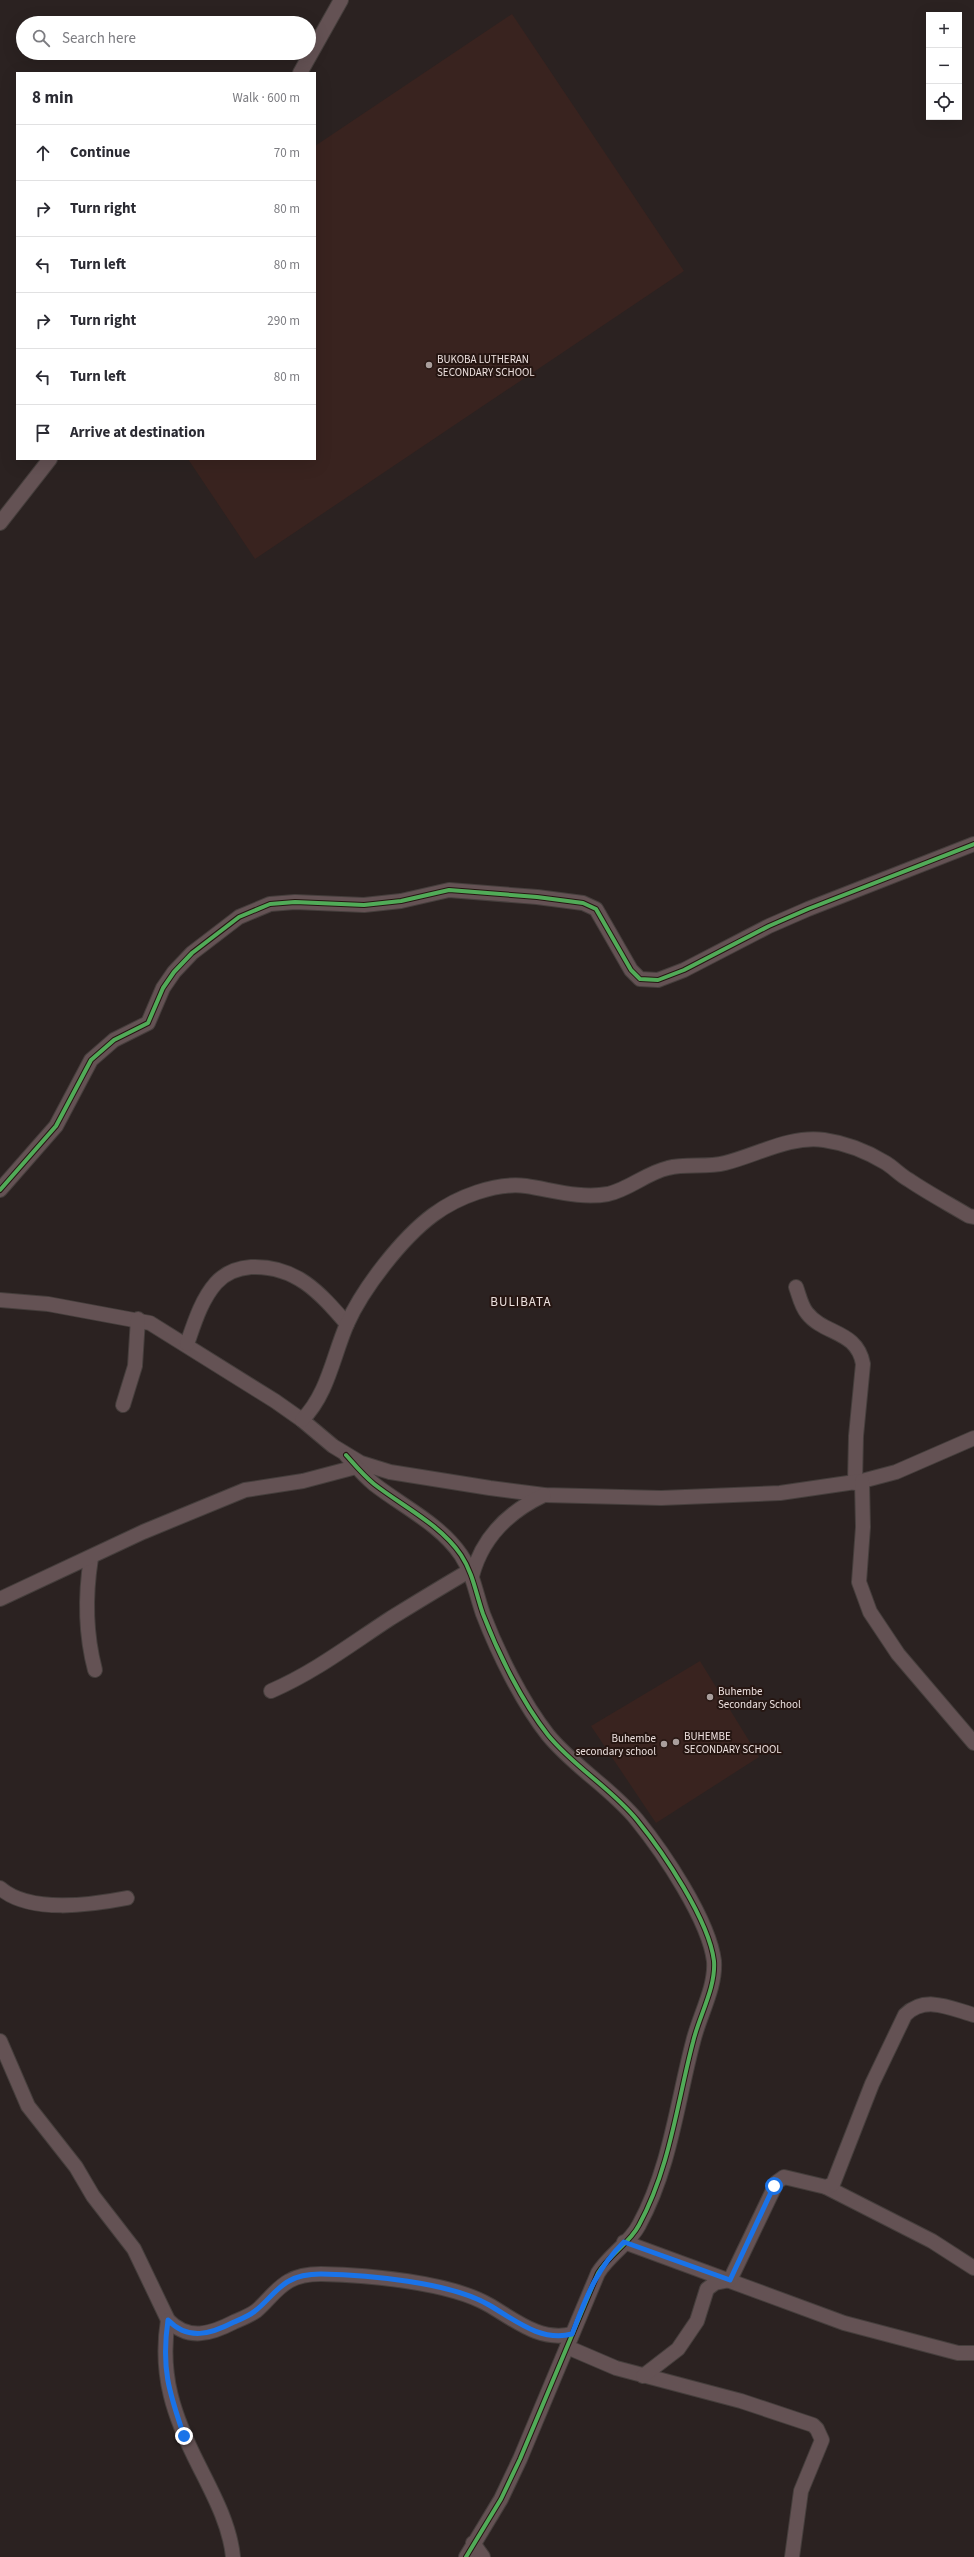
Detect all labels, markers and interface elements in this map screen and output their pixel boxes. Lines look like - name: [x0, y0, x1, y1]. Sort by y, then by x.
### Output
- map controls: [926, 12, 962, 120]
- button: +: [926, 12, 962, 48]
- search box: [16, 16, 316, 60]
- icon: search: [30, 27, 52, 49]
- text: Search here: [62, 28, 136, 49]
- button: −: [926, 48, 962, 84]
- button: locate: [926, 84, 962, 120]
- text: 8 min: [32, 86, 73, 110]
- text: Walk · 600 m: [232, 89, 300, 107]
- icon: ahead: [32, 142, 54, 164]
- text: Continue: [70, 142, 130, 163]
- text: 70 m: [274, 144, 300, 162]
- icon: right: [32, 198, 54, 220]
- text: Turn right: [70, 198, 136, 219]
- text: 80 m: [274, 200, 300, 218]
- icon: left: [32, 254, 54, 276]
- text: Turn left: [70, 254, 126, 275]
- text: 80 m: [274, 256, 300, 274]
- icon: right: [32, 310, 54, 332]
- text: Turn right: [70, 310, 136, 331]
- text: 290 m: [267, 312, 300, 330]
- place label: BUKOBA LUTHERAN SECONDARY SCHOOL: [437, 352, 535, 380]
- marker: BUKOBA LUTHERAN SECONDARY SCHOOL: [424, 360, 434, 370]
- icon: left: [32, 366, 54, 388]
- text: Turn left: [70, 366, 126, 387]
- text: 80 m: [274, 368, 300, 386]
- icon: arrive: [32, 422, 54, 444]
- text: Arrive at destination: [70, 422, 205, 443]
- district label: BULIBATA: [490, 1293, 552, 1311]
- place label: Buhembe Secondary School: [718, 1684, 801, 1712]
- marker: Buhembe Secondary School: [705, 1692, 715, 1702]
- place label: BUHEMBE SECONDARY SCHOOL: [684, 1729, 782, 1757]
- place label: Buhembe secondary school: [576, 1731, 657, 1759]
- marker: BUHEMBE SECONDARY SCHOOL: [671, 1737, 681, 1747]
- marker: Buhembe secondary school: [659, 1739, 669, 1749]
- route start: [765, 2177, 783, 2195]
- route end: [175, 2427, 193, 2445]

